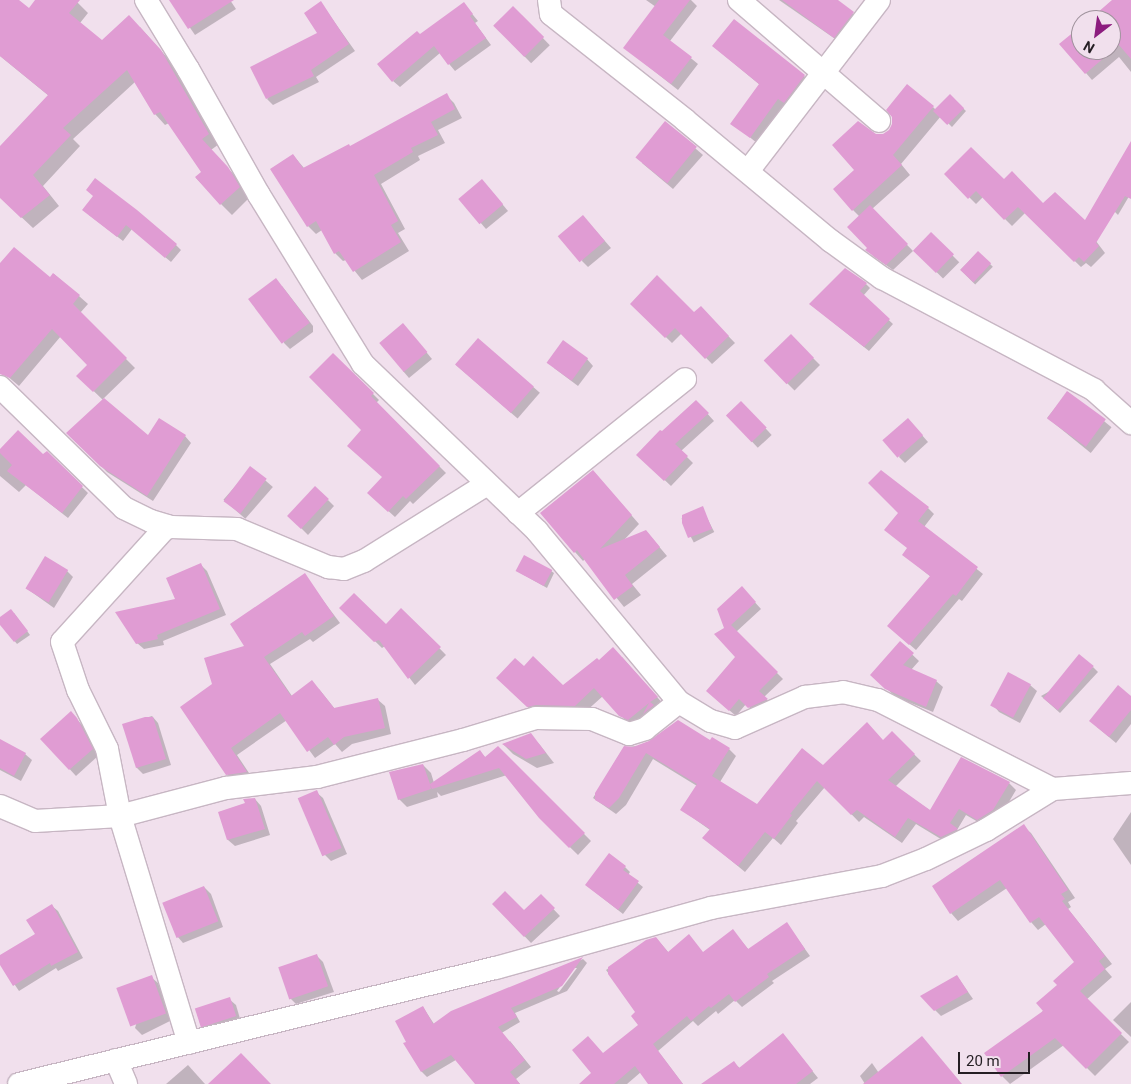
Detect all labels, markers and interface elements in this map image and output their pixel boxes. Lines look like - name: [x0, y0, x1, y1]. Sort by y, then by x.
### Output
- north arrow: [1071, 10, 1121, 60]
- text: N: [1081, 38, 1097, 57]
- scale bar: [961, 1042, 1034, 1074]
- text: 20 m: [966, 1052, 1000, 1070]

